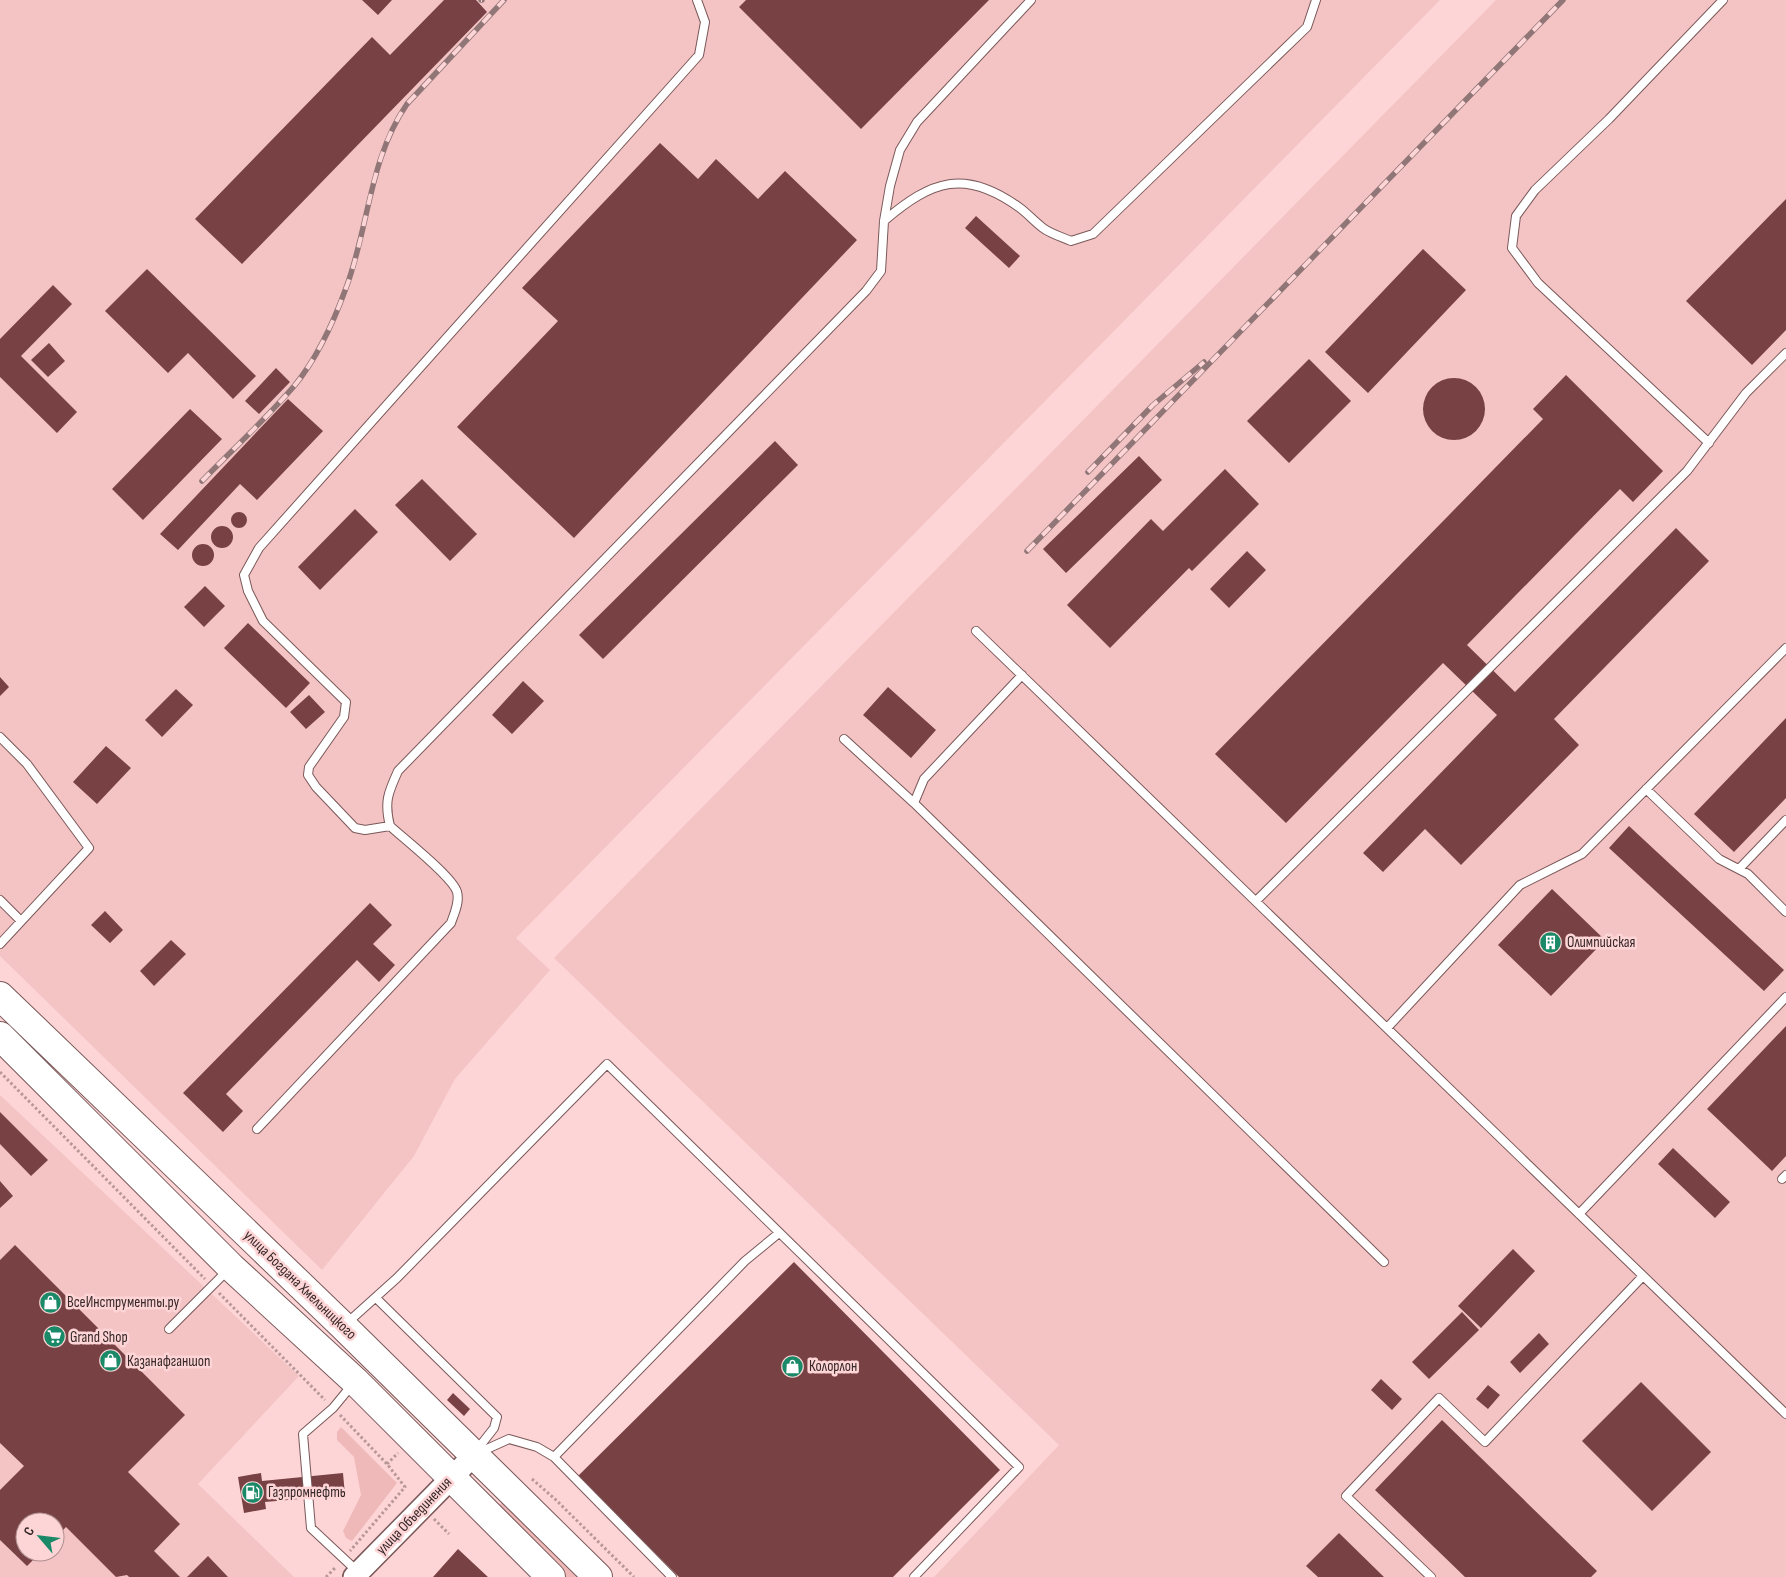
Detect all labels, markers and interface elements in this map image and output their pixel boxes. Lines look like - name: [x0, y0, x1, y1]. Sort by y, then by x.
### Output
- building icon: Олимпийская: [1539, 930, 1563, 954]
- place label: Олимпийская: [1567, 933, 1636, 952]
- street label: улица Богдана Хмельницкого: [240, 1226, 360, 1344]
- shop icon: ВсеИнструменты.ру: [39, 1290, 63, 1314]
- place label: ВсеИнструменты.ру: [67, 1293, 180, 1312]
- supermarket icon: Grand Shop: [42, 1325, 66, 1349]
- place label: Grand Shop: [70, 1328, 128, 1347]
- shop icon: Казанафганшоп: [99, 1349, 123, 1373]
- place label: Казанафганшоп: [127, 1352, 210, 1371]
- shop icon: Колорлон: [781, 1354, 805, 1378]
- place label: Колорлон: [809, 1357, 857, 1376]
- street label: улица Объединения: [372, 1473, 456, 1559]
- fuel station icon: Газпромнефть: [240, 1480, 264, 1504]
- place label: Газпромнефть: [268, 1483, 346, 1502]
- north arrow: [15, 1512, 65, 1562]
- text: С: [20, 1524, 38, 1538]

